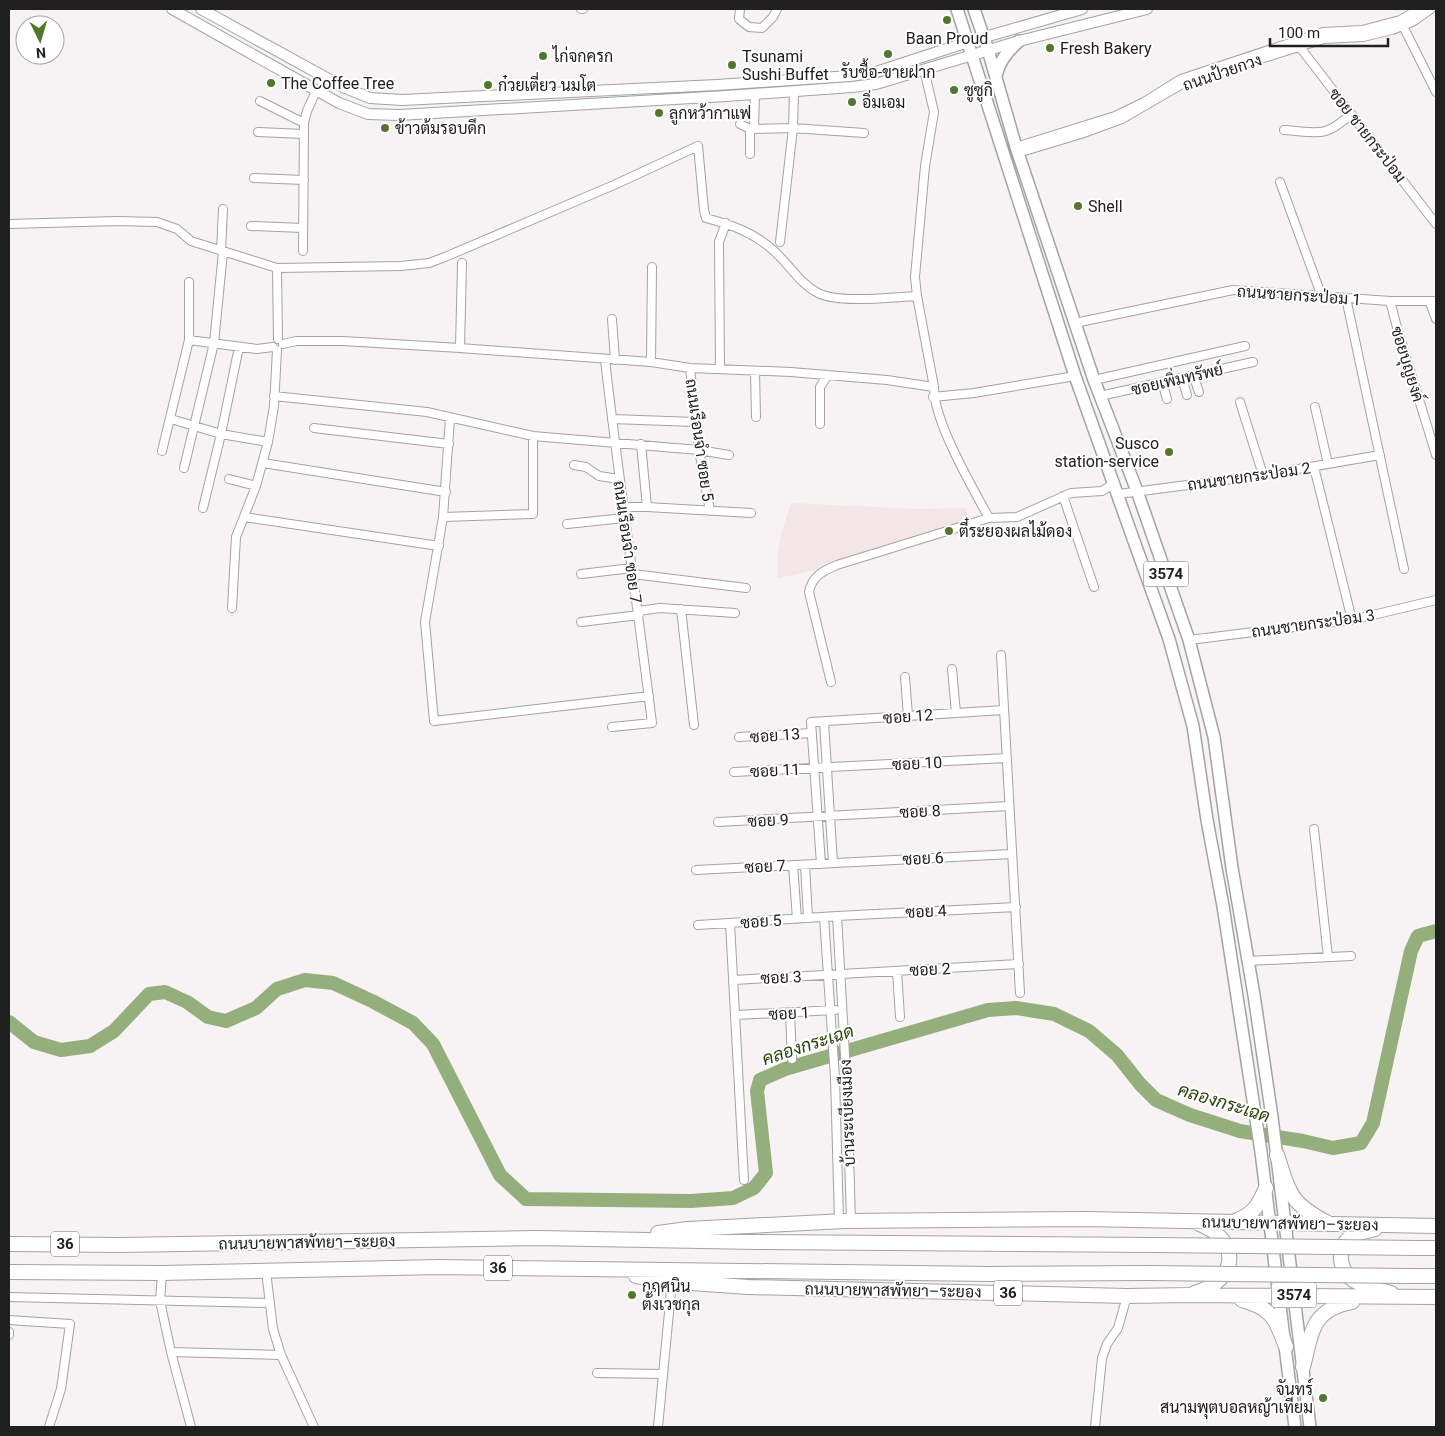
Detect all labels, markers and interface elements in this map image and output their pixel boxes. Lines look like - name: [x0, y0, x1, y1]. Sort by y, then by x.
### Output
- marker: Baan Proud: [941, 14, 953, 26]
- north arrow: [15, 15, 65, 65]
- scale bar: [1270, 15, 1388, 47]
- text: 100 m: [1278, 24, 1320, 42]
- place label: Baan Proud: [906, 29, 988, 48]
- place label: Fresh Bakery: [1060, 39, 1152, 58]
- marker: Fresh Bakery: [1044, 42, 1056, 54]
- text: N: [36, 45, 47, 61]
- place label: ไก่จกครก: [551, 45, 613, 66]
- place label: Tsunami Sushi Buffet: [742, 47, 829, 84]
- marker: รับซื้อ-ขายฝาก: [882, 48, 894, 60]
- marker: ไก่จกครก: [537, 50, 549, 62]
- street label: ถนนป้วยกวง: [1180, 50, 1264, 95]
- place label: รับซื้อ-ขายฝาก: [840, 58, 936, 82]
- marker: Tsunami Sushi Buffet: [726, 59, 738, 71]
- place label: ก๋วยเตี่ยว นมโต: [498, 71, 596, 95]
- place label: The Coffee Tree: [281, 74, 394, 93]
- marker: The Coffee Tree: [265, 77, 277, 89]
- marker: ก๋วยเตี่ยว นมโต: [482, 79, 494, 91]
- place label: ซูซูกิ: [964, 81, 993, 102]
- marker: ซูซูกิ: [948, 84, 960, 96]
- street label: ซอย ชายกระป่อม: [1325, 84, 1410, 186]
- place label: อิ่มเอม: [862, 89, 905, 112]
- marker: อิ่มเอม: [846, 96, 858, 108]
- place label: ลูกหว้ากาแฟ: [669, 103, 751, 125]
- marker: ลูกหว้ากาแฟ: [653, 107, 665, 119]
- place label: ข้าวต้มรอบดึก: [395, 118, 486, 138]
- marker: ข้าวต้มรอบดึก: [379, 122, 391, 134]
- place label: Shell: [1088, 197, 1123, 216]
- marker: Shell: [1072, 200, 1084, 212]
- street label: ถนนชายกระป่อม 1: [1236, 282, 1362, 309]
- street label: ซอยบุญยงค์: [1385, 323, 1431, 405]
- street label: ซอยเพิ่มทรัพย์: [1128, 356, 1225, 399]
- street label: ถนนเรือนจำ ซอย 5: [681, 377, 719, 503]
- place label: Susco station-service: [1054, 434, 1159, 471]
- marker: Susco station-service: [1163, 446, 1175, 458]
- street label: ถนนชายกระป่อม 2: [1186, 458, 1312, 495]
- street label: ถนนเรือนจำ ซอย 7: [609, 479, 647, 605]
- place label: ตี๋ระยองผลไม้ดอง: [959, 517, 1072, 541]
- marker: ตี๋ระยองผลไม้ดอง: [943, 525, 955, 537]
- road number: 3574: [1144, 562, 1188, 586]
- street label: ถนนชายกระป่อม 3: [1250, 605, 1376, 642]
- street label: ซอย 12: [882, 705, 934, 728]
- street label: ซอย 13: [749, 724, 801, 747]
- street label: ซอย 10: [891, 753, 943, 774]
- street label: ซอย 11: [749, 760, 801, 781]
- street label: ซอย 8: [899, 801, 941, 822]
- street label: ซอย 9: [747, 810, 789, 831]
- street label: ซอย 6: [902, 848, 944, 869]
- street label: ซอย 7: [744, 856, 786, 877]
- street label: ซอย 4: [905, 901, 947, 922]
- street label: ซอย 5: [740, 911, 782, 932]
- street label: ซอย 2: [909, 959, 951, 980]
- street label: ซอย 3: [760, 967, 802, 988]
- street label: ซอย 1: [768, 1003, 810, 1024]
- water label: คลองกระเฉด: [759, 1020, 856, 1069]
- street label: บ้านระเบียงเมือง: [834, 1059, 859, 1167]
- water label: คลองกระเฉด: [1176, 1079, 1273, 1126]
- street label: ถนนบายพาสพัทยา–ระยอง: [1201, 1211, 1379, 1235]
- street label: ถนนบายพาสพัทยา–ระยอง: [218, 1230, 396, 1254]
- road number: 36: [51, 1232, 79, 1256]
- road number: 36: [484, 1256, 512, 1280]
- place label: กฤศนิน ตั้งเวชกุล: [642, 1277, 700, 1316]
- street label: ถนนบายพาสพัทยา–ระยอง: [804, 1278, 982, 1302]
- road number: 36: [994, 1280, 1022, 1306]
- road number: 3574: [1272, 1282, 1316, 1308]
- marker: กฤศนิน ตั้งเวชกุล: [626, 1289, 638, 1301]
- place label: จันทร์ สนามพุตบอลหญ้าเทียม: [1160, 1377, 1313, 1419]
- marker: จันทร์ สนามพุตบอลหญ้าเทียม: [1317, 1392, 1329, 1404]

